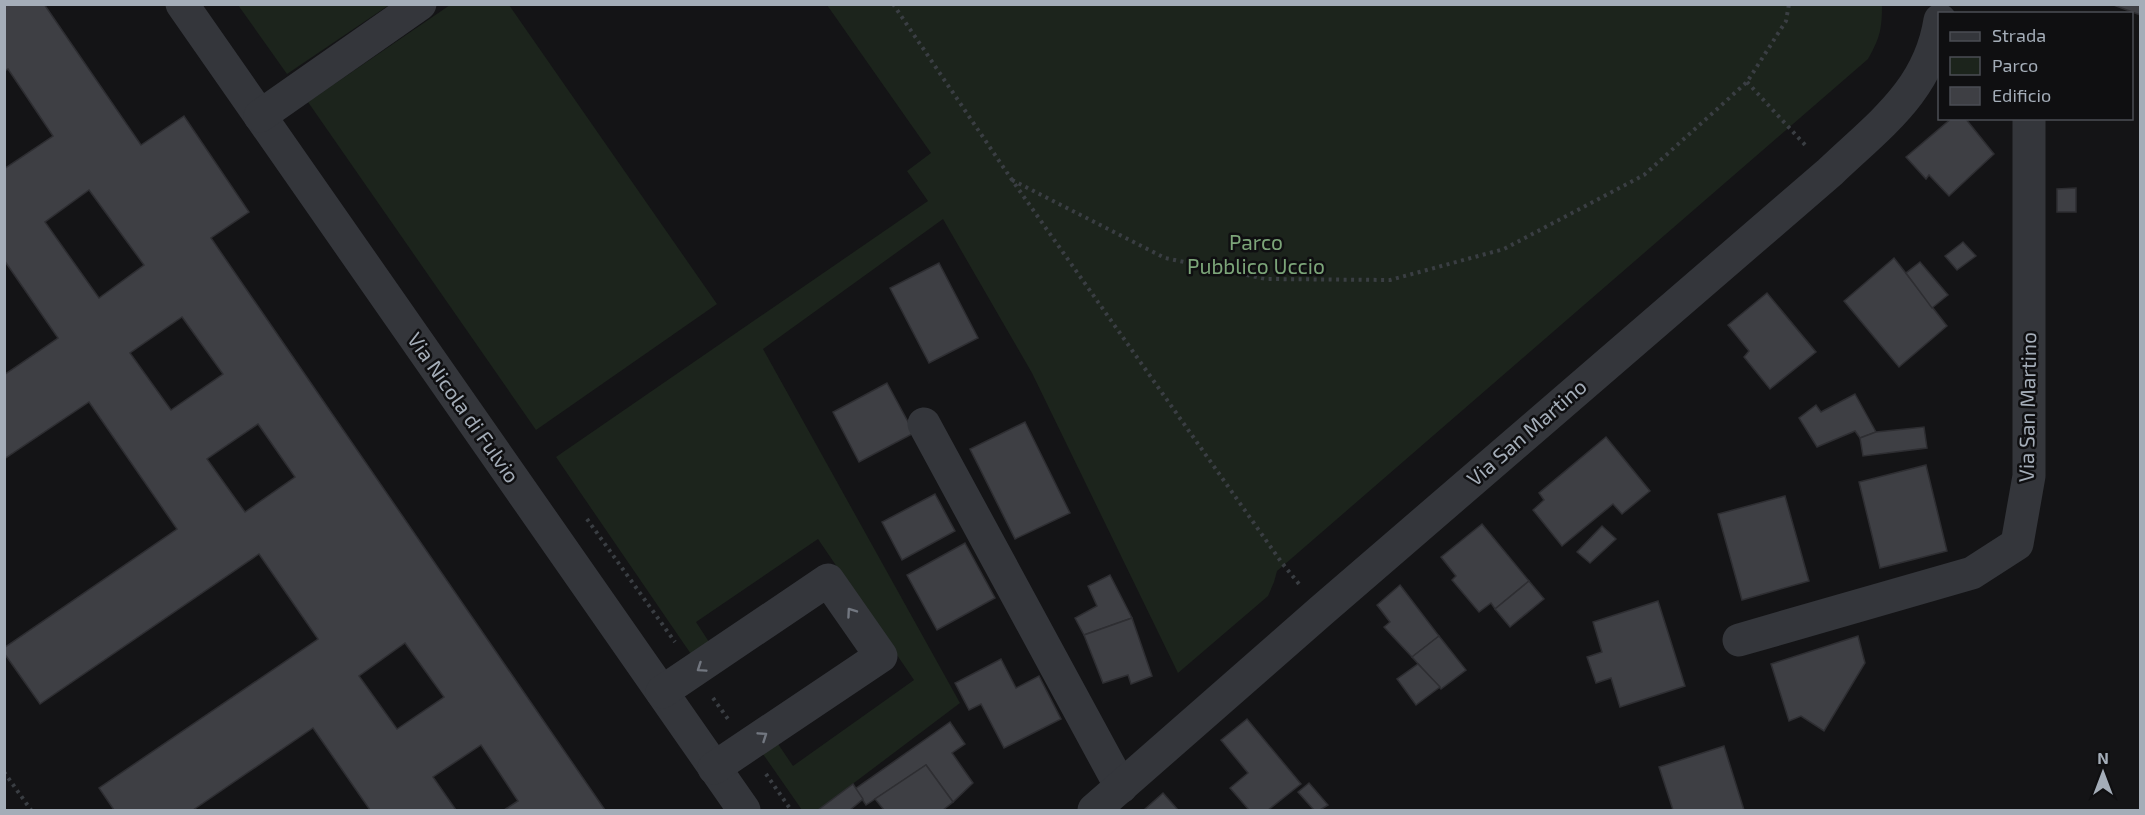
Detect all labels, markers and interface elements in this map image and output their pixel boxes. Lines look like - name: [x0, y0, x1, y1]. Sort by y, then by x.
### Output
- legend: [1938, 12, 2133, 120]
- text: Strada: [1992, 24, 2046, 46]
- text: Parco: [1992, 54, 2038, 76]
- text: Edificio: [1992, 84, 2051, 106]
- park label: Parco Pubblico Uccio: [1187, 229, 1325, 278]
- street label: Via Nicola di Fulvio: [403, 327, 525, 487]
- street label: Via San Martino: [2013, 332, 2040, 482]
- street label: Via San Martino: [1461, 373, 1591, 491]
- one-way arrow: [847, 608, 858, 619]
- one-way arrow: [696, 661, 707, 672]
- one-way arrow: [757, 732, 768, 743]
- north arrow: [2073, 743, 2133, 803]
- text: N: [2097, 748, 2109, 767]

